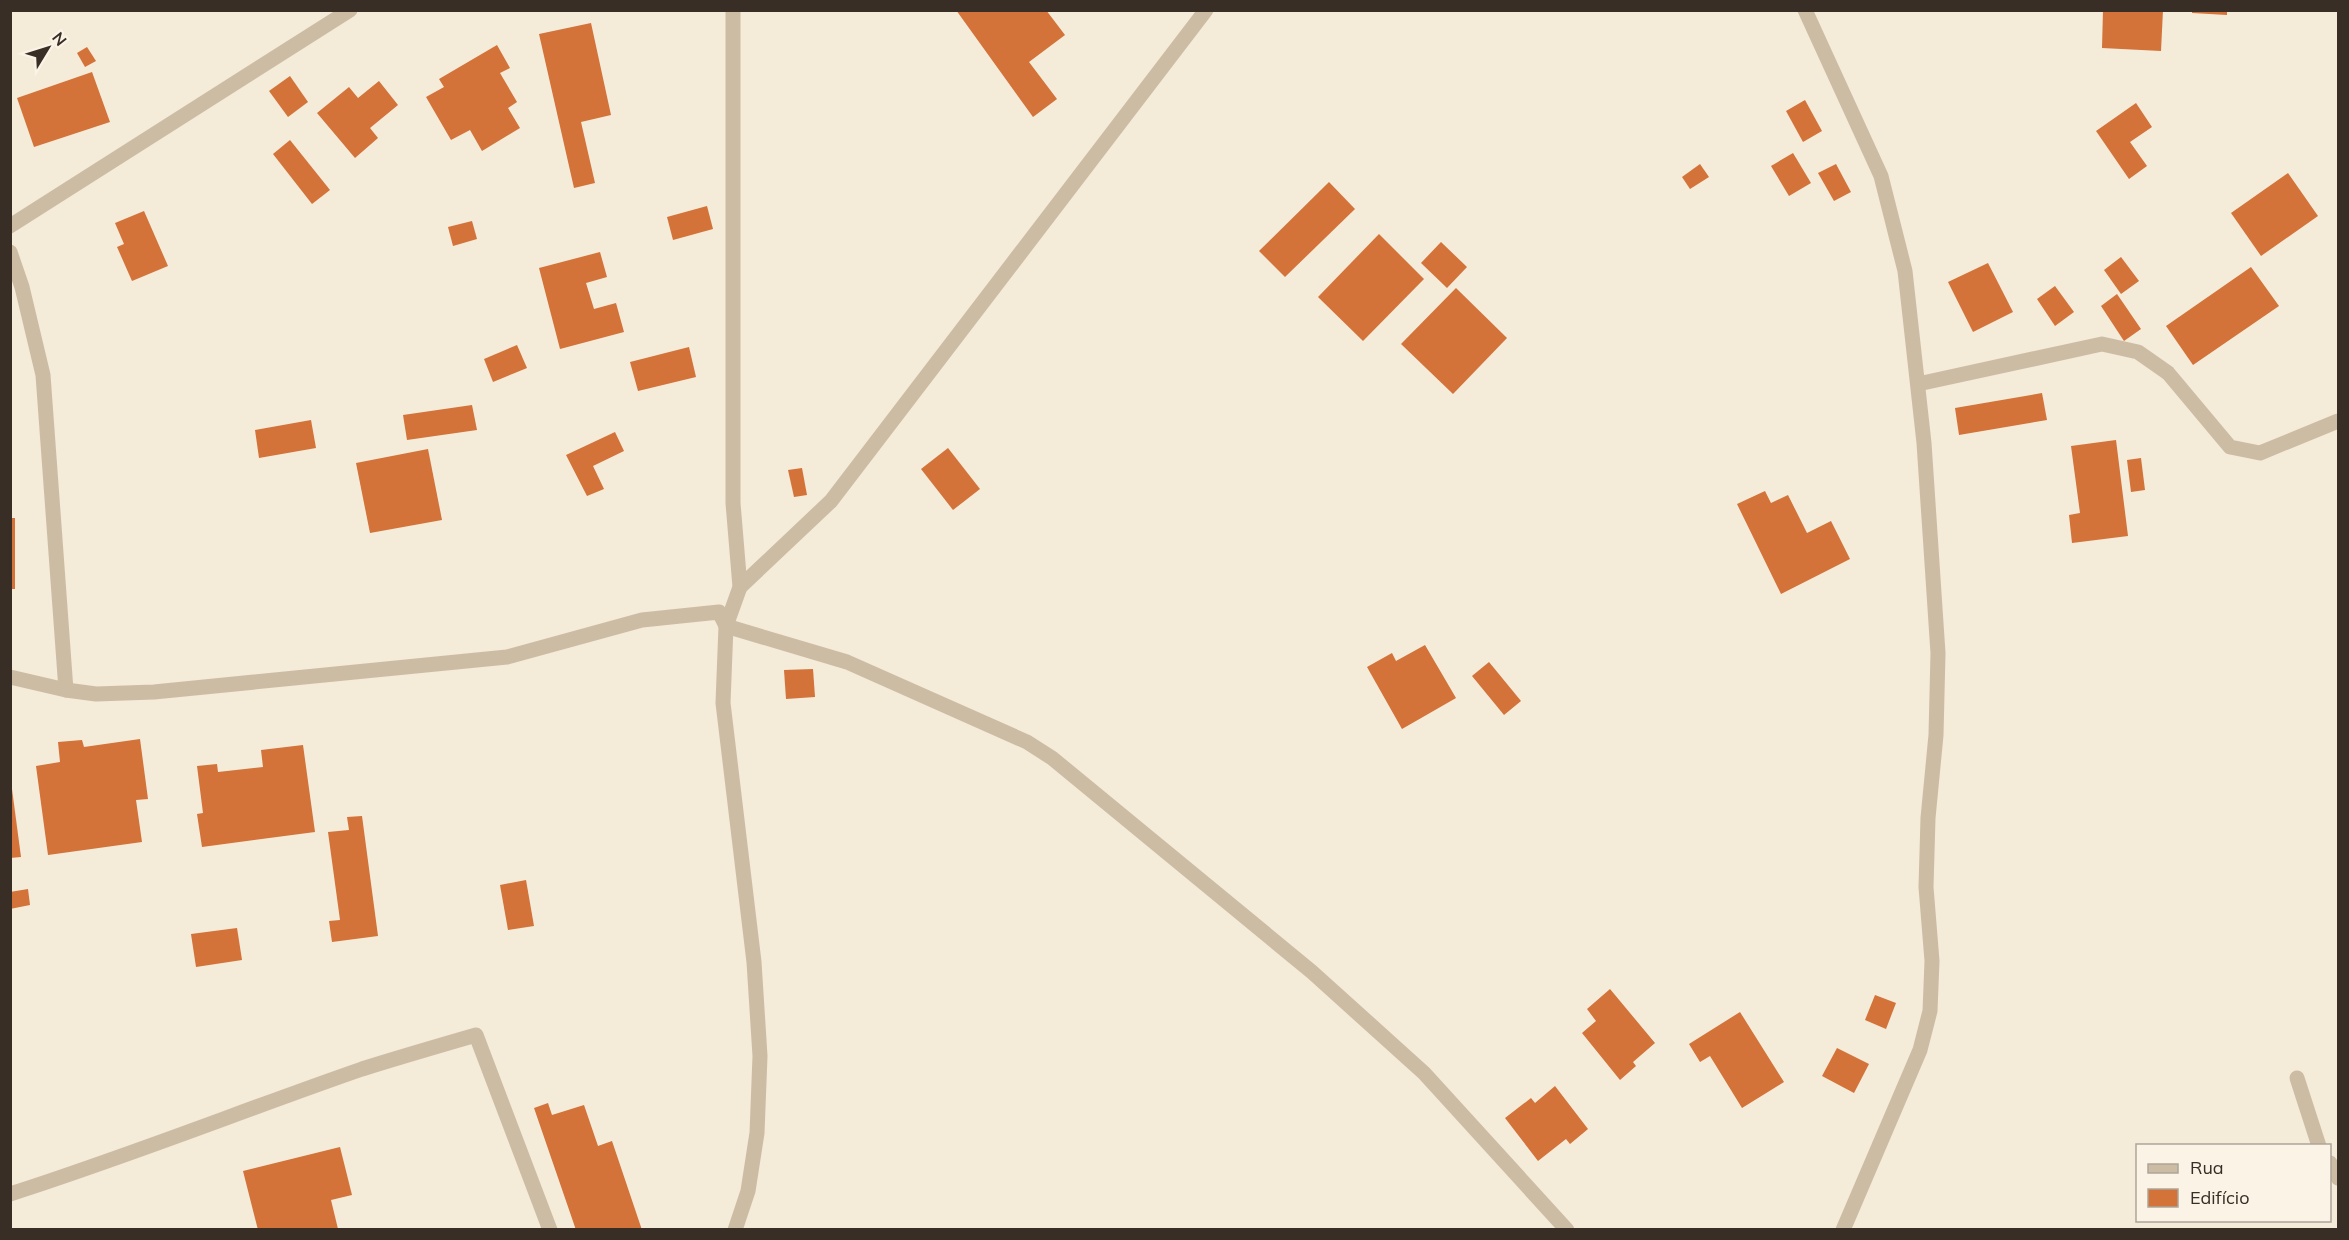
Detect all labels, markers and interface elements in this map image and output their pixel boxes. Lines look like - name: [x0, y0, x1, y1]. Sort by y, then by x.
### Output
- north arrow: [18, 18, 78, 78]
- text: N: [48, 28, 71, 50]
- legend: [2136, 1144, 2331, 1222]
- text: Rua: [2190, 1156, 2224, 1179]
- text: Edifício: [2190, 1186, 2249, 1209]

